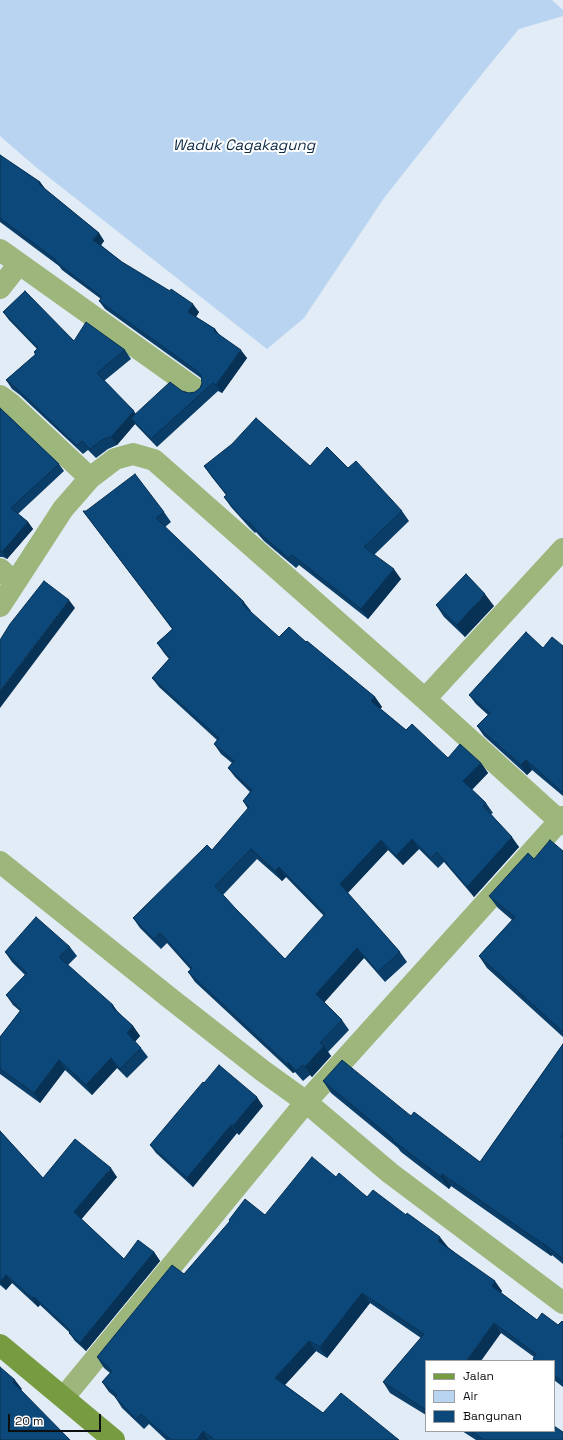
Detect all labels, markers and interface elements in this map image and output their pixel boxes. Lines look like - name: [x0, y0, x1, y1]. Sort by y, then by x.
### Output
- water label: Waduk Cagakagung: [173, 137, 315, 155]
- legend: [425, 1360, 555, 1432]
- text: Jalan: [463, 1368, 494, 1384]
- text: Air: [463, 1388, 478, 1404]
- scale bar: [10, 1406, 103, 1432]
- text: Bangunan: [463, 1408, 522, 1424]
- text: 20 m: [15, 1413, 43, 1429]

